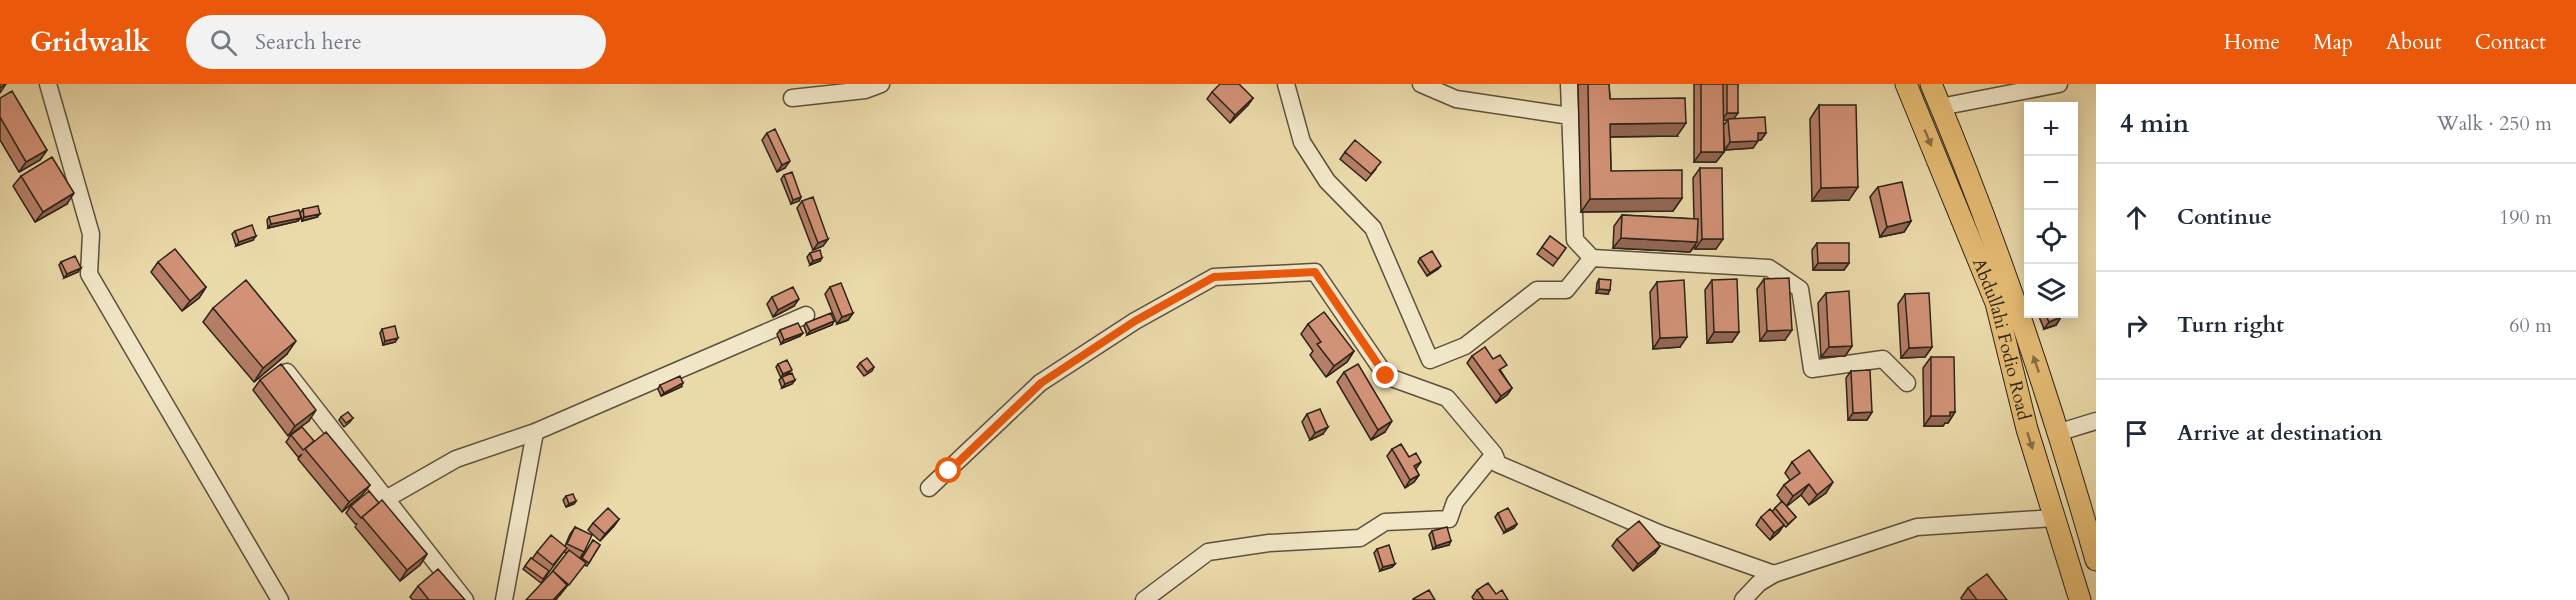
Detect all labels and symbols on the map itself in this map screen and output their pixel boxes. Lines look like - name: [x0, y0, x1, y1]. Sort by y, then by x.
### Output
- one-way arrow: [1924, 129, 1933, 147]
- street label: Abdullahi Fodio Road: [1966, 254, 2036, 423]
- one-way arrow: [2031, 355, 2041, 373]
- route end: [1372, 362, 1398, 388]
- one-way arrow: [2026, 432, 2035, 450]
- route start: [935, 457, 961, 483]

